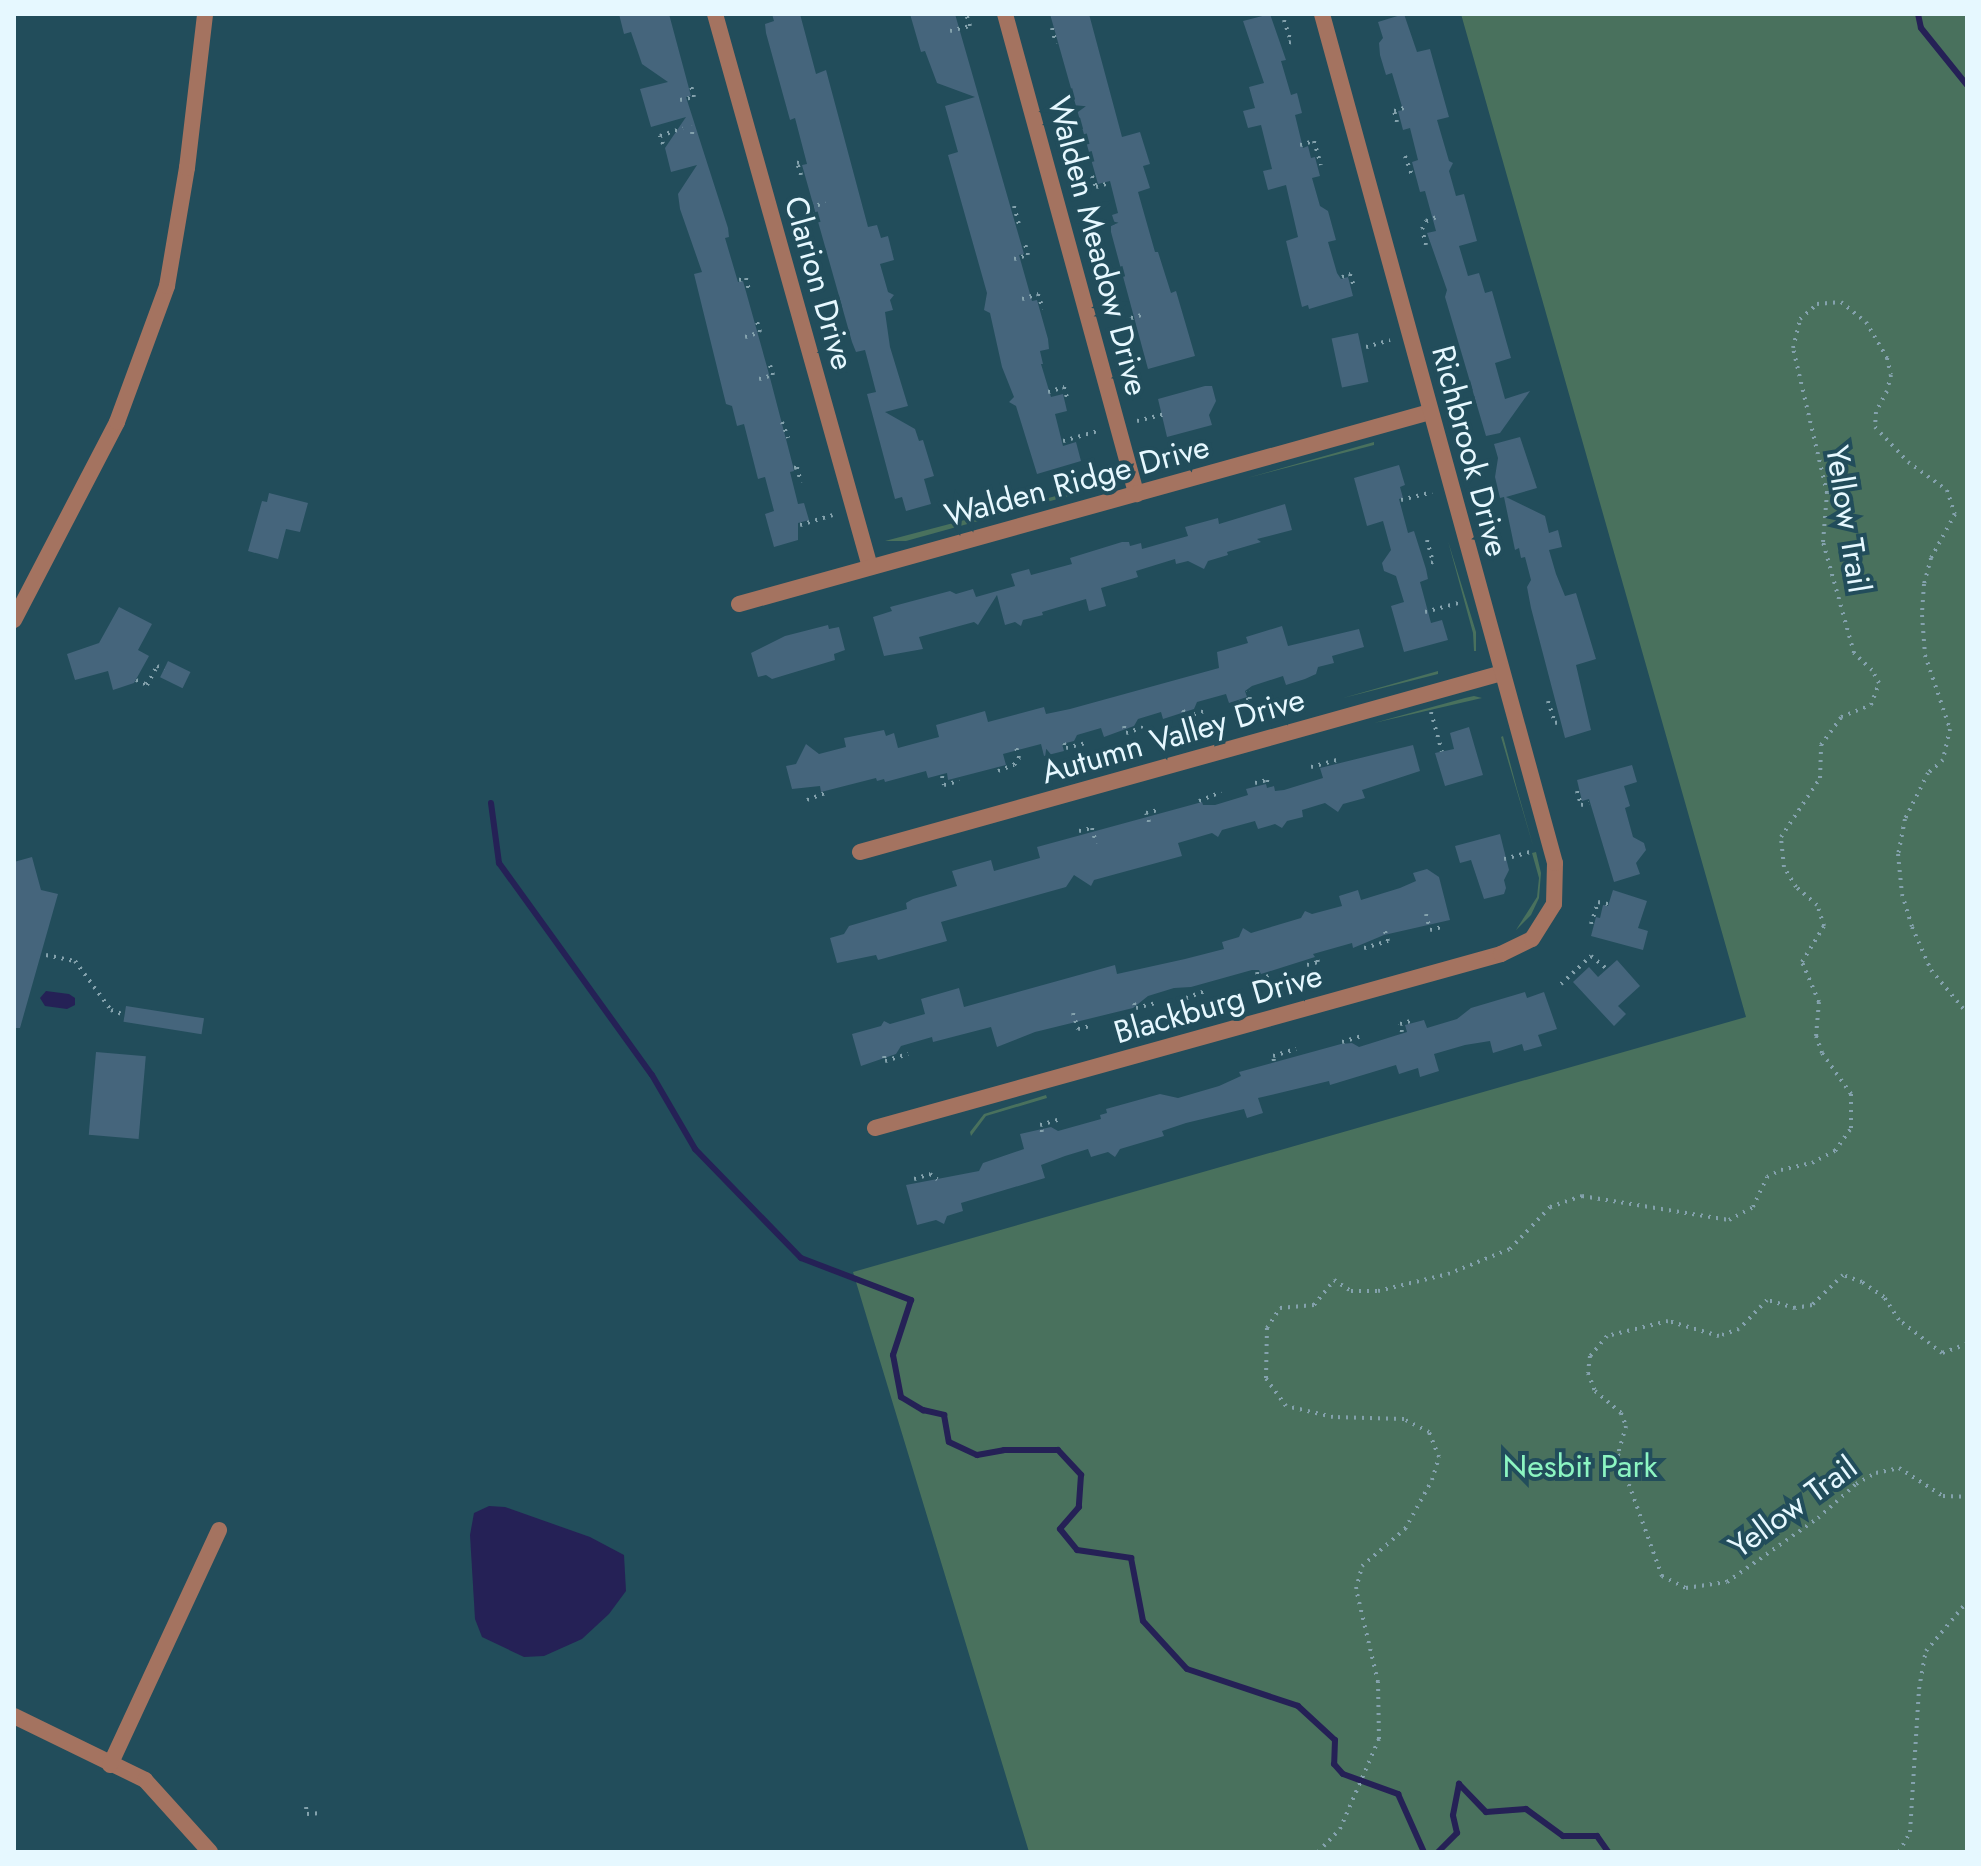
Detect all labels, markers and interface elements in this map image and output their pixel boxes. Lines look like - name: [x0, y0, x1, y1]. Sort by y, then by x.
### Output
- street label: Walden Meadow Drive: [1040, 92, 1156, 400]
- street label: Clarion Drive: [776, 192, 862, 374]
- street label: Richbrook Drive: [1423, 341, 1517, 561]
- street label: Walden Ridge Drive: [941, 427, 1213, 535]
- street label: Yellow Trail: [1817, 443, 1879, 595]
- street label: Autumn Valley Drive: [1037, 680, 1309, 792]
- street label: Blackburg Drive: [1110, 956, 1326, 1052]
- park label: Nesbit Park: [1502, 1447, 1658, 1485]
- street label: Yellow Trail: [1722, 1448, 1864, 1566]

